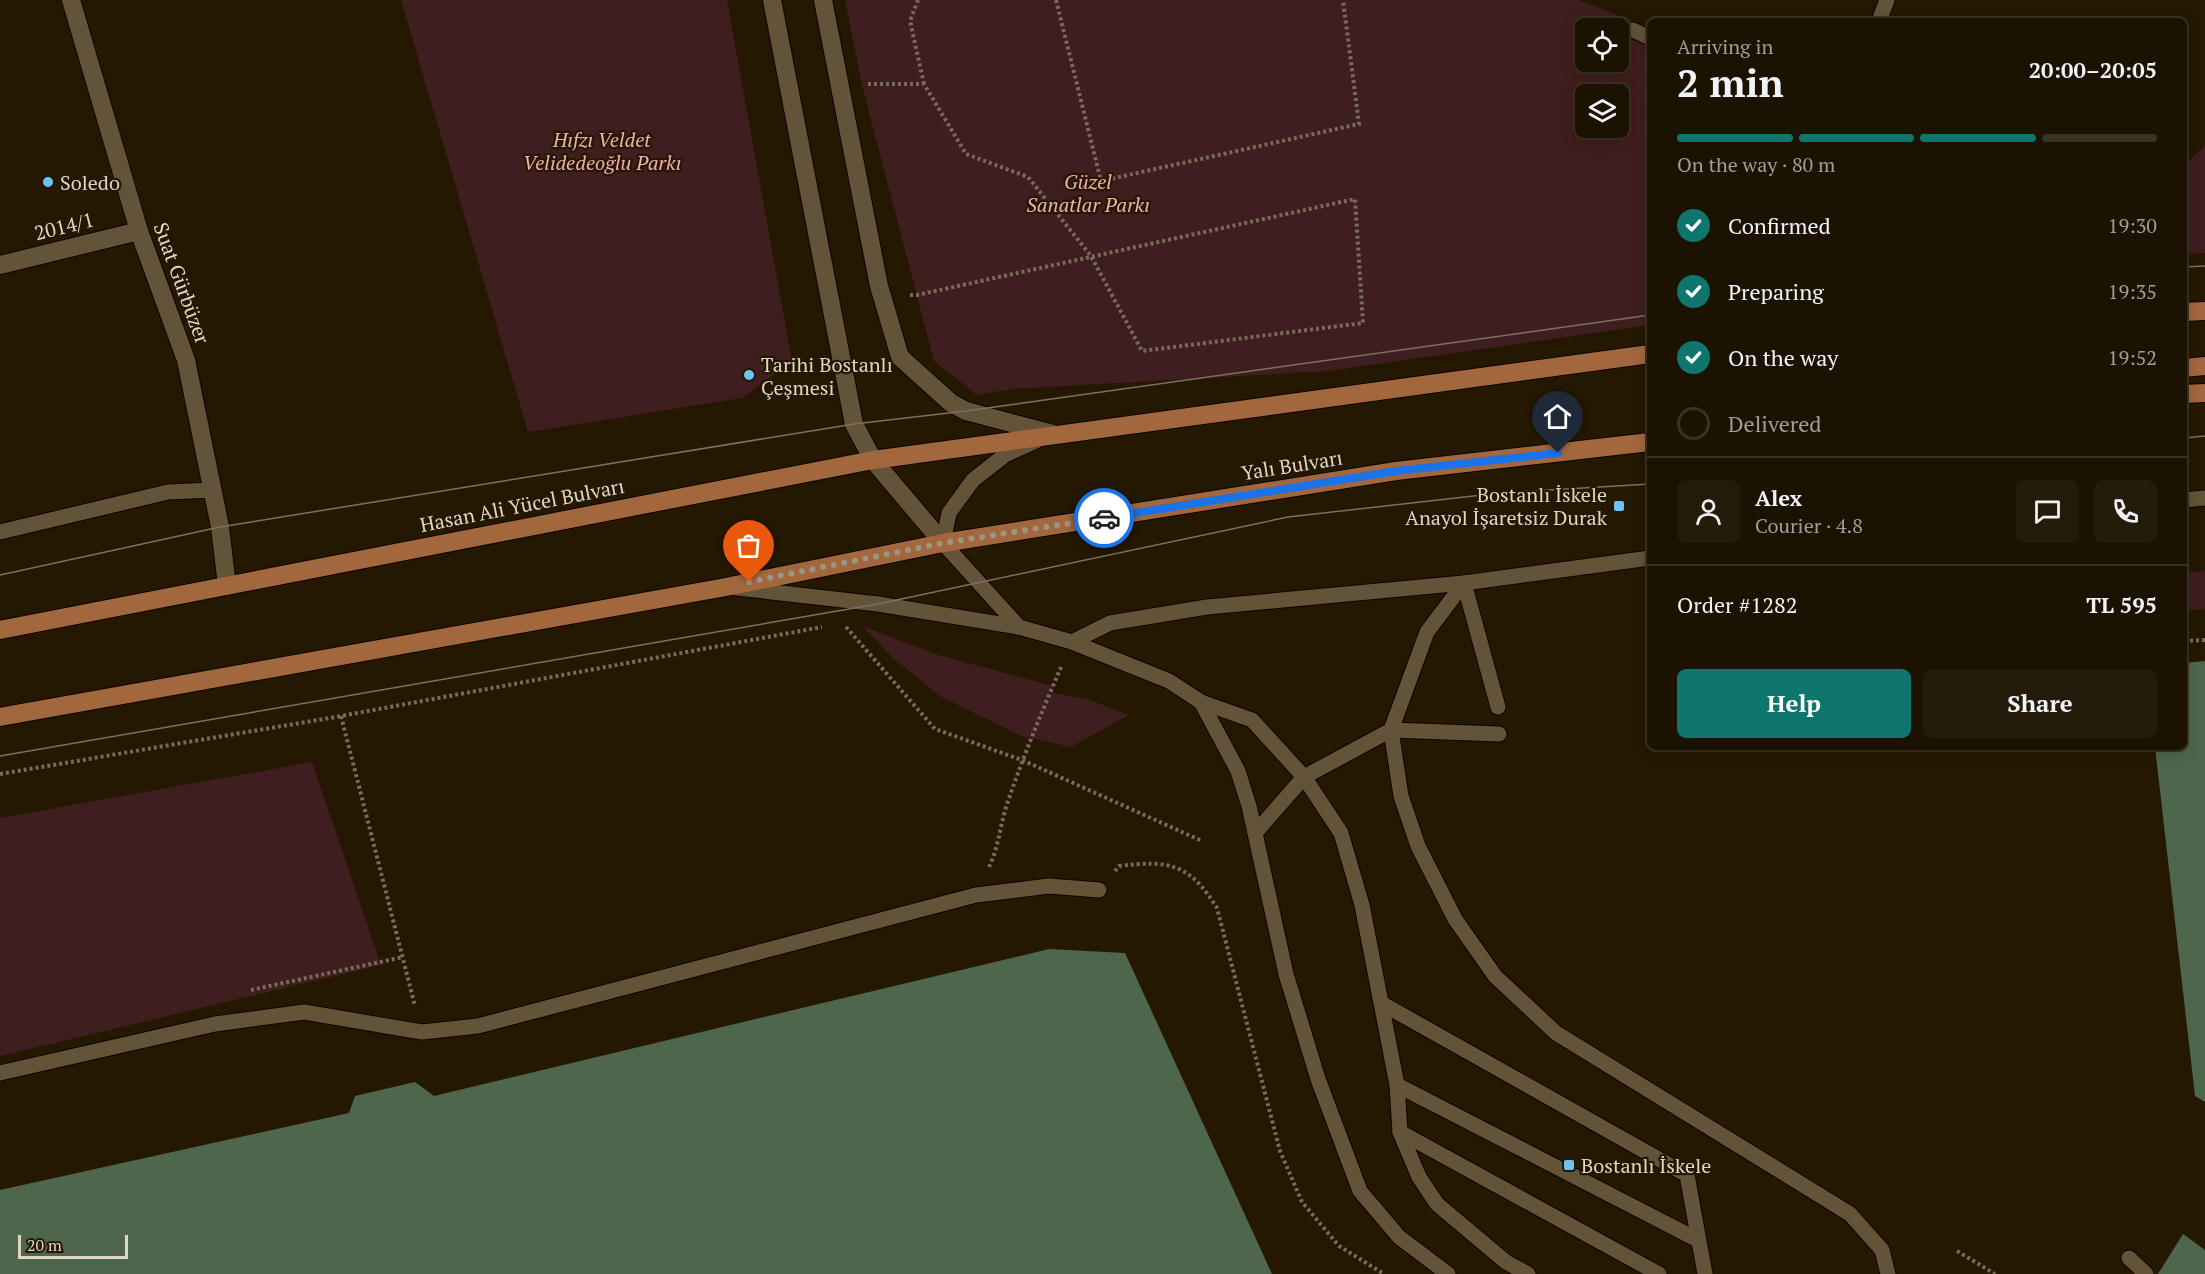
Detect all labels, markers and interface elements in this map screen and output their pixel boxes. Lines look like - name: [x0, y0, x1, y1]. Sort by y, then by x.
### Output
- map controls: [1575, 18, 1629, 138]
- button: locate: [1575, 18, 1629, 72]
- text: Arriving in: [1677, 33, 1773, 60]
- text: 20:00–20:05: [2029, 55, 2157, 84]
- text: 2 min: [1677, 56, 1784, 108]
- button: layers: [1575, 84, 1629, 138]
- park label: Hıfzı Veldet Velidedeoğlu Parkı: [523, 126, 681, 176]
- text: On the way · 80 m: [1677, 151, 1835, 178]
- park label: Güzel Sanatlar Parkı: [1026, 168, 1150, 218]
- place label: Soledo: [60, 169, 120, 196]
- marker: Soledo: [41, 175, 55, 189]
- street label: 2014/1: [32, 206, 96, 246]
- icon: check: [1677, 209, 1710, 242]
- text: Confirmed: [1728, 211, 1831, 240]
- text: 19:30: [2108, 212, 2157, 239]
- street label: Suat Gürbüzer: [148, 219, 217, 348]
- icon: check: [1677, 275, 1710, 308]
- text: Preparing: [1728, 277, 1824, 306]
- text: 19:35: [2108, 278, 2157, 305]
- icon: check: [1677, 341, 1710, 374]
- text: On the way: [1728, 343, 1838, 372]
- text: 19:52: [2108, 344, 2157, 371]
- place label: Tarihi Bostanlı Çeşmesi: [761, 351, 893, 401]
- marker: Tarihi Bostanlı Çeşmesi: [742, 368, 756, 382]
- pin: [1532, 391, 1583, 453]
- icon: home: [1541, 400, 1574, 433]
- text: Delivered: [1728, 409, 1821, 438]
- street label: Yalı Bulvarı: [1240, 444, 1344, 486]
- street label: Hasan Ali Yücel Bulvarı: [418, 472, 626, 538]
- button: person: [1677, 480, 1740, 543]
- button: chat: [2016, 480, 2079, 543]
- button: phone: [2094, 480, 2157, 543]
- place label: Bostanlı İskele Anayol İşaretsiz Durak: [1405, 481, 1608, 531]
- text: Alex: [1755, 483, 1802, 512]
- courier: [1074, 488, 1134, 548]
- marker: Bostanlı İskele Anayol İşaretsiz Durak: [1612, 499, 1626, 513]
- icon: car: [1088, 502, 1121, 535]
- text: Courier · 4.8: [1755, 512, 1863, 539]
- pin: [723, 520, 774, 582]
- icon: bag: [732, 529, 765, 562]
- text: Order #1282: [1677, 590, 1797, 619]
- text: TL 595: [2086, 590, 2157, 619]
- button: Help: [1677, 669, 1911, 738]
- button: Share: [1923, 669, 2157, 738]
- place label: Bostanlı İskele: [1581, 1152, 1711, 1179]
- marker: Bostanlı İskele: [1562, 1158, 1576, 1172]
- scale bar: [18, 1232, 128, 1260]
- text: 20 m: [27, 1234, 62, 1256]

